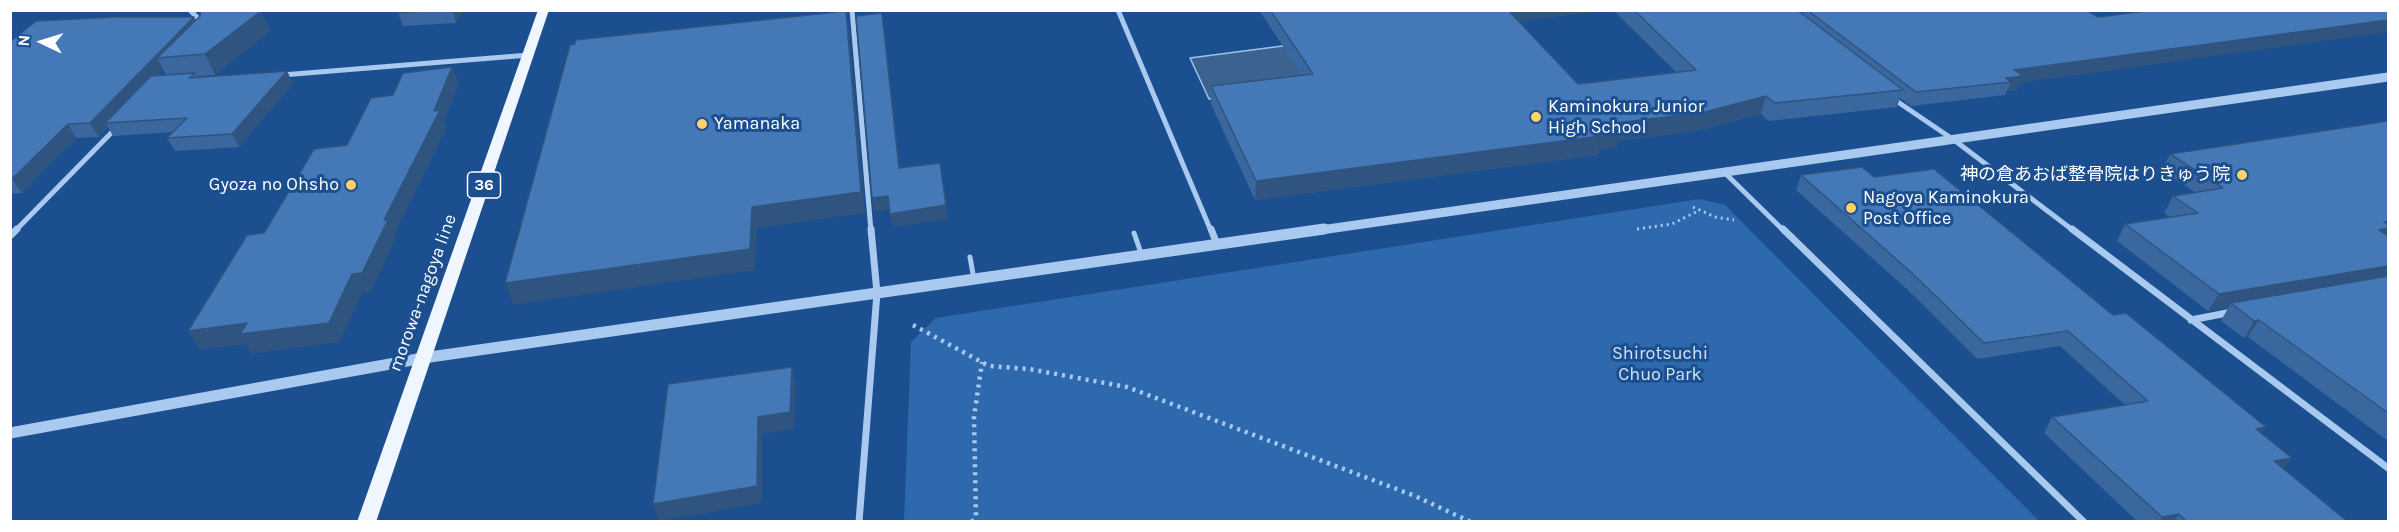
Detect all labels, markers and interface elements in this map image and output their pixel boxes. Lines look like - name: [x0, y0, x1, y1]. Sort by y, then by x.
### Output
- north arrow: [12, 12, 72, 72]
- text: N: [14, 34, 33, 47]
- place label: Kaminokura Junior High School: [1548, 96, 1704, 138]
- marker: Kaminokura Junior High School: [1529, 110, 1543, 124]
- place label: Yamanaka: [714, 113, 800, 135]
- marker: Yamanaka: [695, 117, 709, 131]
- place label: 神の倉あおば整骨院はりきゅう院: [1960, 164, 2230, 186]
- marker: 神の倉あおば整骨院はりきゅう院: [2235, 168, 2249, 182]
- road number: 36: [468, 172, 500, 198]
- place label: Gyoza no Ohsho: [209, 174, 339, 196]
- marker: Gyoza no Ohsho: [344, 178, 358, 192]
- place label: Nagoya Kaminokura Post Office: [1863, 187, 2029, 230]
- marker: Nagoya Kaminokura Post Office: [1844, 201, 1858, 215]
- street label: morowa-nagoya line: [384, 211, 462, 375]
- park label: Shirotsuchi Chuo Park: [1612, 343, 1708, 386]

